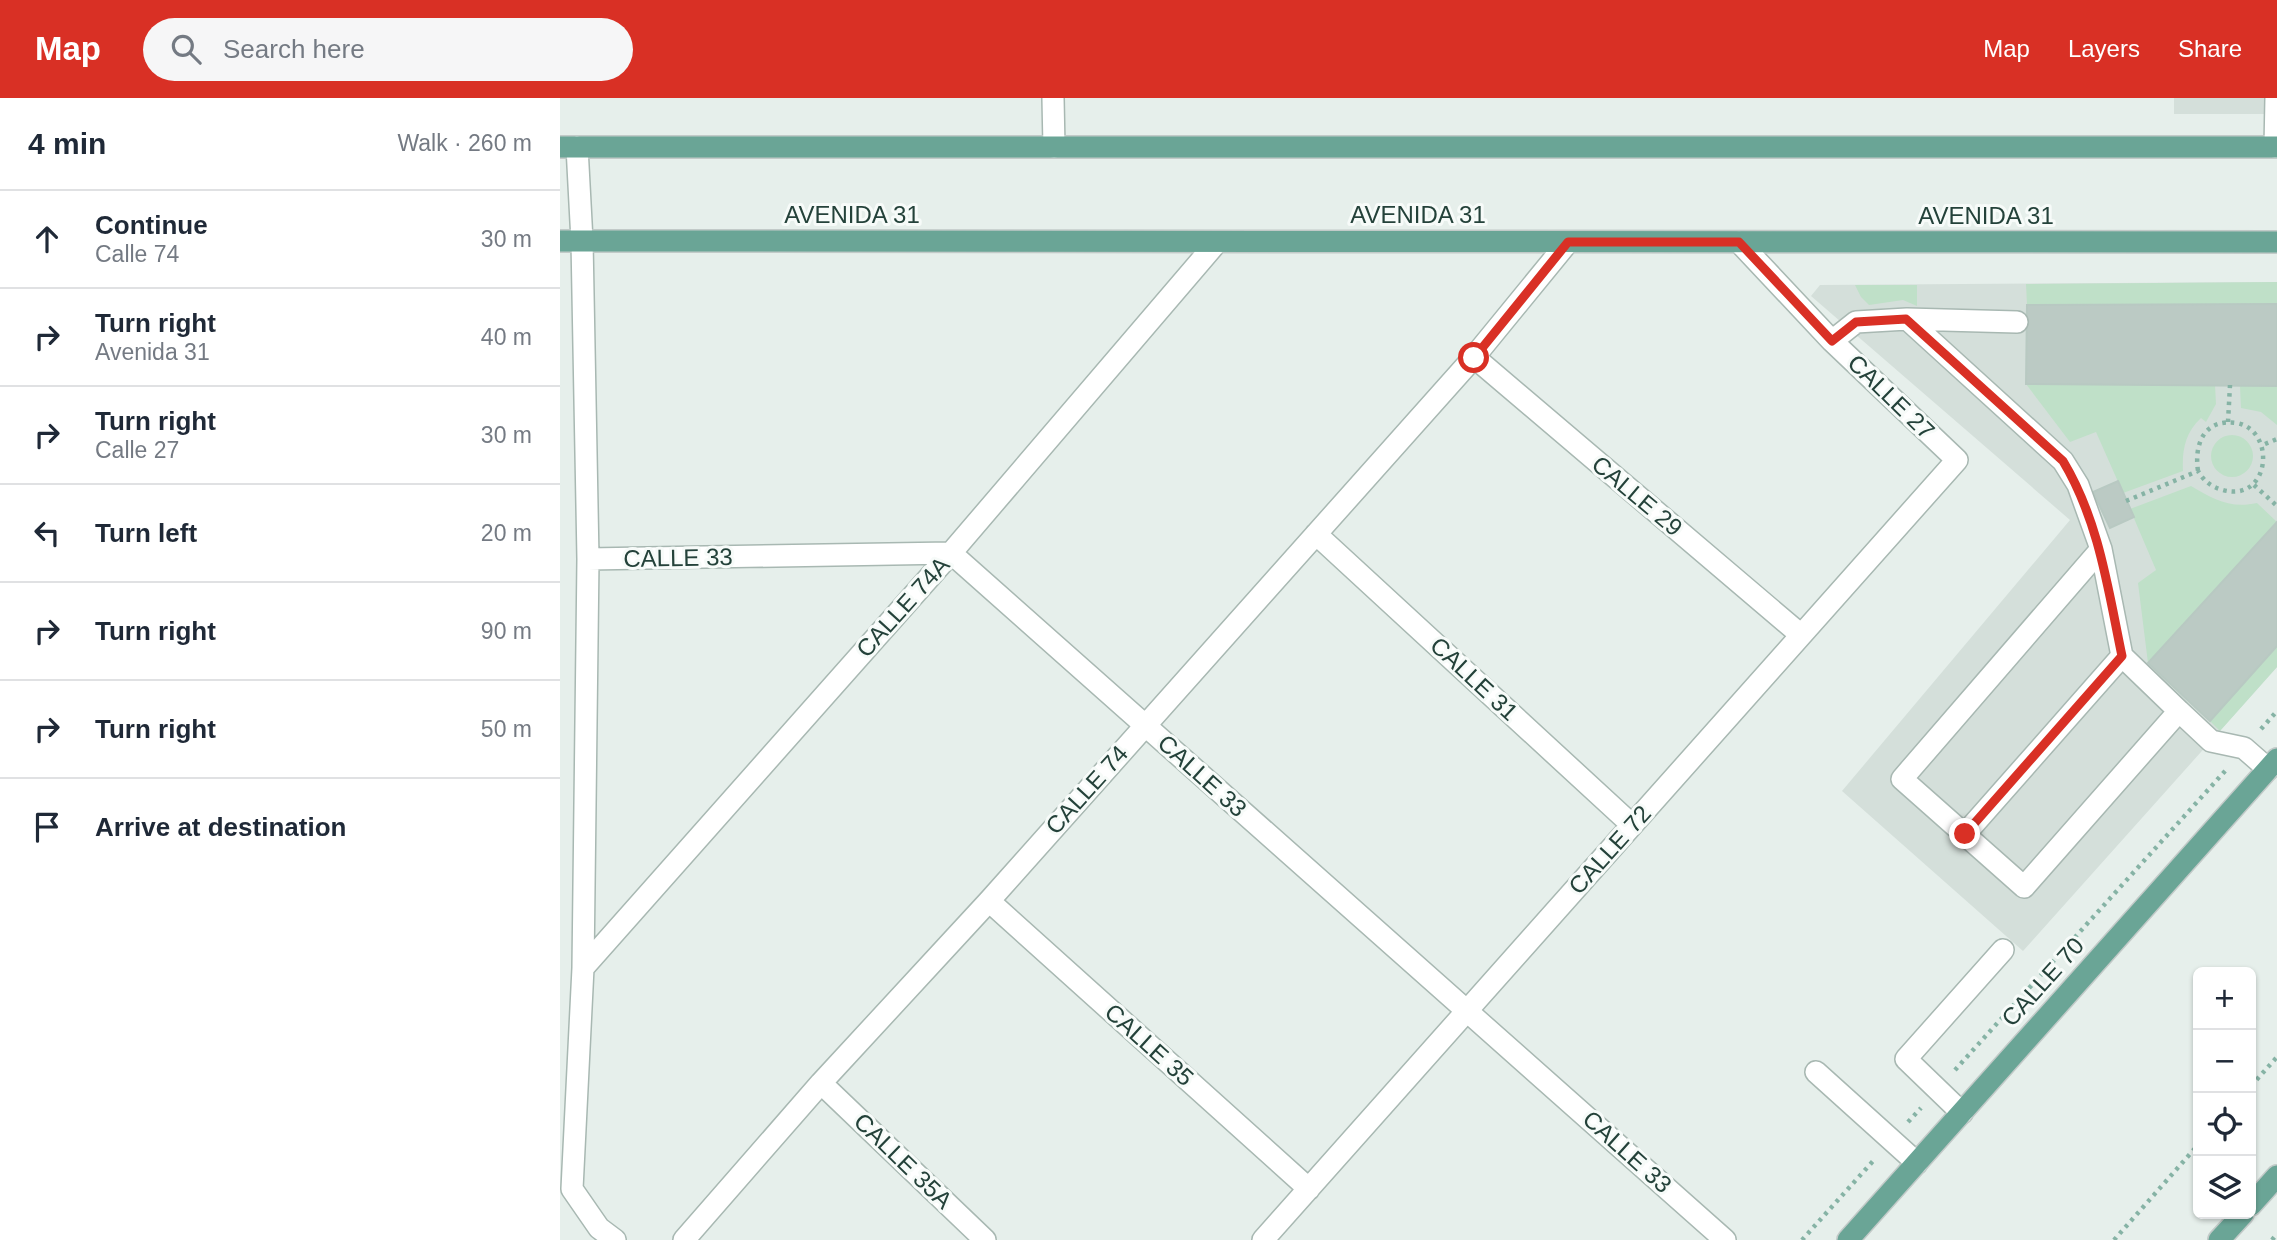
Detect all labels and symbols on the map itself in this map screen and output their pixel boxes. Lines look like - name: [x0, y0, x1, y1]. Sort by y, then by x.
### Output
- street label: AVENIDA 31: [784, 201, 920, 228]
- street label: AVENIDA 31: [1350, 201, 1486, 228]
- street label: AVENIDA 31: [1918, 202, 2054, 229]
- route start: [1458, 342, 1489, 373]
- street label: CALLE 27: [1843, 349, 1940, 444]
- street label: CALLE 29: [1587, 450, 1688, 541]
- street label: CALLE 33: [623, 543, 733, 572]
- street label: CALLE 74A: [851, 551, 955, 662]
- street label: CALLE 31: [1425, 631, 1524, 726]
- street label: CALLE 33: [1153, 729, 1252, 822]
- street label: CALLE 74: [1040, 740, 1133, 839]
- street label: CALLE 72: [1563, 800, 1656, 899]
- route end: [1949, 818, 1980, 849]
- street label: CALLE 70: [1996, 932, 2089, 1031]
- street label: CALLE 35: [1100, 998, 1199, 1091]
- street label: CALLE 33: [1578, 1105, 1677, 1198]
- street label: CALLE 35A: [849, 1107, 958, 1214]

